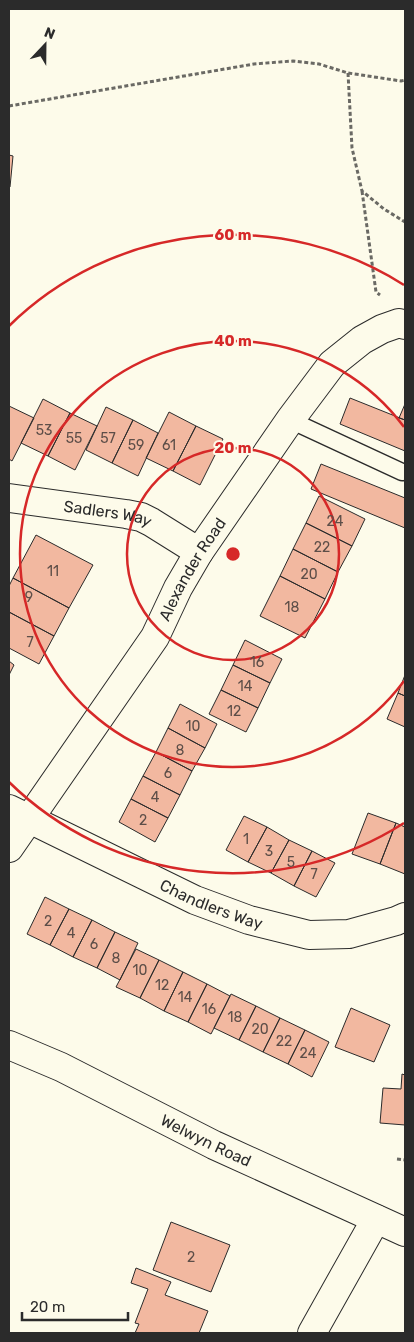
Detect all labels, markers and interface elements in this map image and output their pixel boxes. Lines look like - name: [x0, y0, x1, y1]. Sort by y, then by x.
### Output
- north arrow: [20, 20, 70, 70]
- text: N: [42, 24, 58, 43]
- text: 60 m: [215, 226, 251, 244]
- text: 40 m: [214, 332, 252, 350]
- house number: 53: [36, 422, 52, 439]
- house number: 55: [66, 430, 82, 447]
- house number: 57: [100, 430, 116, 447]
- house number: 59: [128, 437, 144, 454]
- house number: 61: [162, 437, 176, 454]
- text: 20 m: [215, 439, 251, 457]
- street label: Sadlers Way: [63, 497, 155, 531]
- house number: 24: [327, 513, 344, 530]
- street label: Alexander Road: [155, 514, 230, 624]
- house number: 22: [314, 539, 330, 556]
- centre of rings: [224, 545, 242, 563]
- house number: 11: [47, 563, 59, 580]
- house number: 20: [300, 566, 318, 583]
- house number: 9: [25, 589, 33, 606]
- house number: 18: [285, 599, 300, 616]
- house number: 7: [26, 634, 34, 651]
- house number: 16: [250, 654, 264, 671]
- house number: 14: [238, 678, 253, 695]
- house number: 12: [227, 703, 241, 720]
- house number: 10: [186, 718, 201, 735]
- house number: 8: [176, 742, 185, 759]
- house number: 6: [164, 765, 172, 782]
- house number: 4: [151, 789, 160, 806]
- house number: 2: [139, 812, 147, 829]
- house number: 1: [243, 831, 249, 848]
- house number: 3: [265, 843, 273, 860]
- house number: 5: [287, 854, 295, 871]
- house number: 7: [310, 866, 318, 883]
- street label: Chandlers Way: [157, 875, 265, 933]
- house number: 2: [44, 913, 52, 930]
- house number: 4: [67, 925, 76, 942]
- house number: 6: [90, 936, 98, 953]
- house number: 8: [112, 950, 121, 967]
- house number: 10: [133, 962, 148, 979]
- house number: 12: [155, 977, 169, 994]
- house number: 14: [178, 989, 193, 1006]
- house number: 16: [202, 1001, 216, 1018]
- house number: 18: [228, 1009, 243, 1026]
- house number: 20: [251, 1021, 269, 1038]
- house number: 22: [276, 1033, 292, 1050]
- house number: 24: [300, 1045, 317, 1062]
- street label: Welwyn Road: [157, 1110, 254, 1171]
- house number: 2: [187, 1249, 195, 1266]
- scale bar: [22, 1290, 129, 1322]
- text: 20 m: [30, 1298, 65, 1316]

